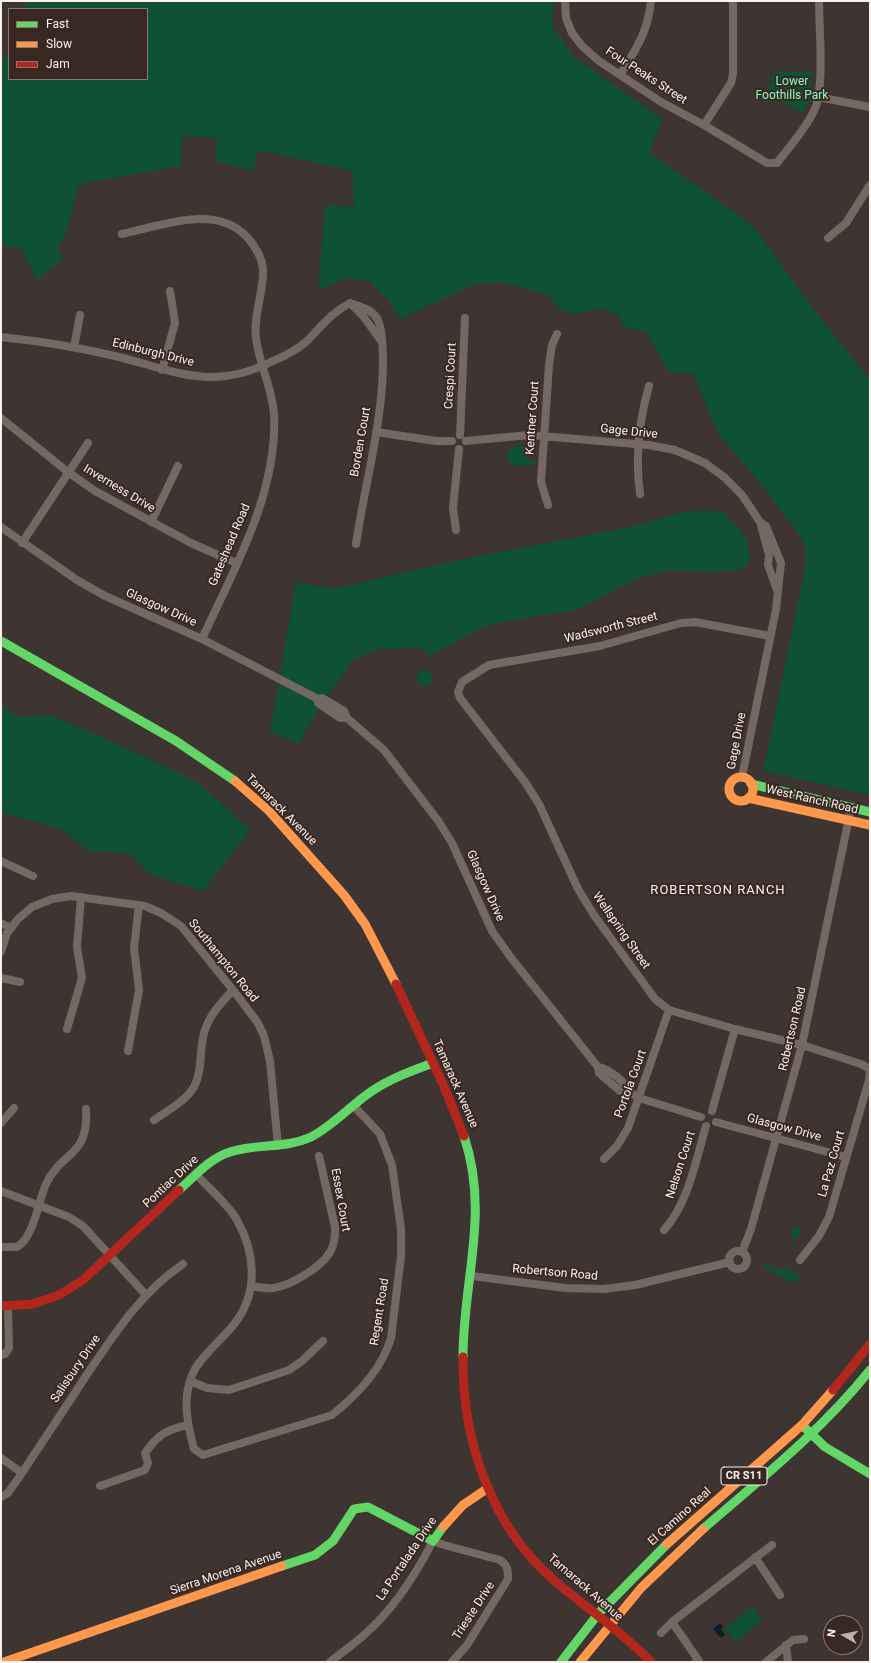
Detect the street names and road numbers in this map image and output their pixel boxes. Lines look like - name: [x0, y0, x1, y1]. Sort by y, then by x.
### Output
- street label: Four Peaks Street: [603, 44, 689, 108]
- street label: Edinburgh Drive: [111, 336, 195, 370]
- street label: Crespi Court: [442, 342, 460, 410]
- street label: Kentner Court: [523, 381, 543, 455]
- street label: Borden Court: [348, 406, 374, 478]
- street label: Gage Drive: [600, 422, 658, 442]
- street label: Inverness Drive: [80, 462, 158, 516]
- street label: Gateshead Road: [206, 502, 254, 588]
- street label: Glasgow Drive: [123, 586, 199, 630]
- street label: Wadsworth Street: [563, 609, 659, 647]
- street label: Gage Drive: [724, 711, 750, 771]
- street label: Tamarack Avenue: [242, 771, 320, 849]
- street label: West Ranch Road: [765, 782, 859, 818]
- street label: Glasgow Drive: [463, 848, 507, 924]
- street label: Wellspring Street: [589, 890, 653, 972]
- street label: Southampton Road: [185, 917, 261, 1005]
- street label: Robertson Road: [776, 986, 810, 1072]
- street label: Tamarack Avenue: [429, 1038, 481, 1130]
- street label: Portola Court: [612, 1048, 650, 1120]
- street label: Glasgow Drive: [745, 1111, 823, 1145]
- street label: Nelson Court: [663, 1129, 699, 1201]
- street label: La Paz Court: [816, 1129, 848, 1199]
- street label: Pontiac Drive: [140, 1153, 202, 1211]
- street label: Essex Court: [327, 1167, 353, 1233]
- street label: Robertson Road: [512, 1262, 598, 1284]
- street label: Regent Road: [368, 1277, 392, 1347]
- street label: Salisbury Drive: [48, 1332, 104, 1406]
- road number: CR S11: [721, 1467, 767, 1485]
- street label: El Camino Real: [645, 1485, 715, 1549]
- street label: La Portalada Drive: [374, 1514, 440, 1604]
- street label: Sierra Morena Avenue: [168, 1547, 284, 1599]
- street label: Tamarack Avenue: [544, 1551, 626, 1625]
- street label: Trieste Drive: [450, 1579, 498, 1643]

